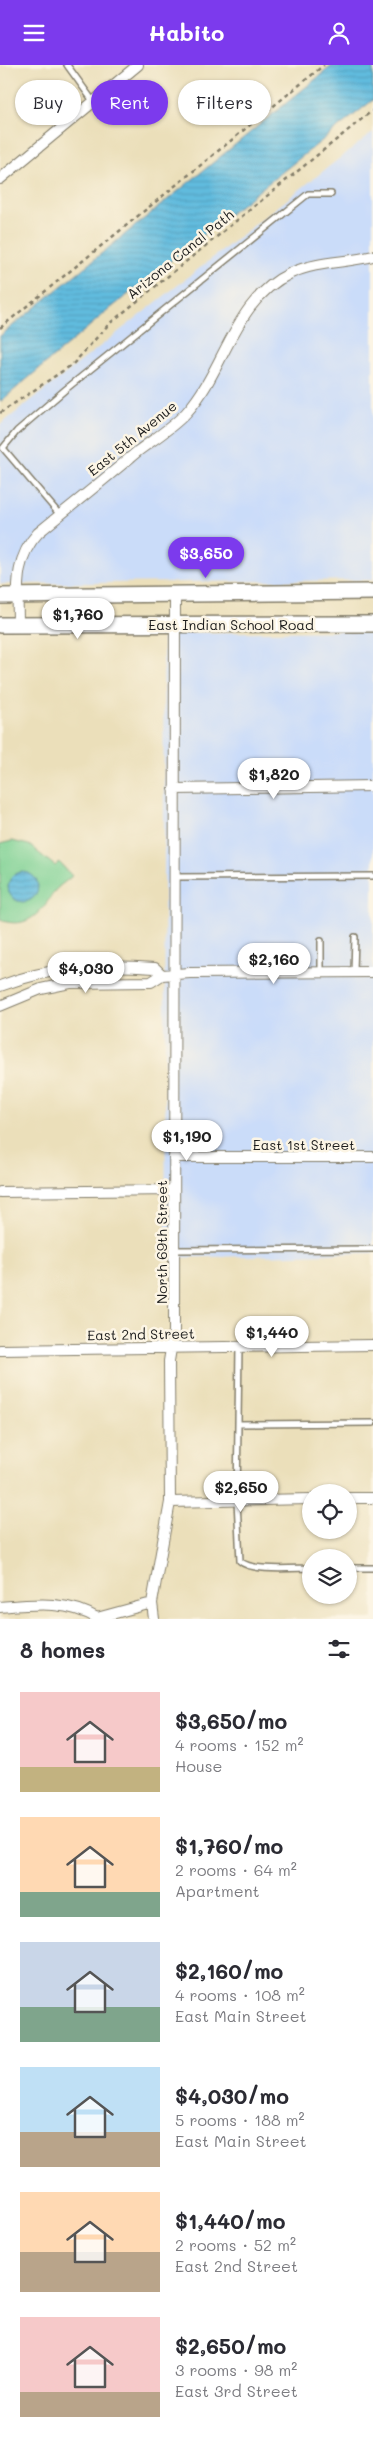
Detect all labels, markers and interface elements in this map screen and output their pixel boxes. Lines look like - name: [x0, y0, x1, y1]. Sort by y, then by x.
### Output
- text: Habito: [149, 18, 224, 47]
- icon: menu: [20, 19, 48, 47]
- icon: person: [325, 19, 353, 47]
- chip: Buy: [15, 80, 81, 125]
- chip: Rent: [91, 80, 168, 125]
- chip: Filters: [178, 80, 271, 125]
- street label: Arizona Canal Path: [123, 205, 238, 303]
- street label: East 5th Avenue: [84, 396, 180, 480]
- pin: $3,650: [165, 537, 247, 579]
- text: $3,650: [179, 542, 233, 563]
- pin: $1,760: [37, 597, 119, 640]
- text: $1,760: [53, 603, 103, 624]
- street label: East Indian School Road: [148, 615, 314, 634]
- pin: $1,820: [233, 757, 315, 800]
- text: $1,820: [248, 763, 300, 784]
- pin: $2,160: [233, 943, 315, 985]
- text: $2,160: [249, 948, 299, 969]
- pin: $4,030: [45, 951, 127, 994]
- text: $4,030: [58, 957, 114, 978]
- pin: $1,190: [146, 1119, 228, 1162]
- text: $1,190: [163, 1125, 211, 1146]
- street label: East 1st Street: [253, 1135, 355, 1154]
- street label: North 69th Street: [152, 1180, 171, 1304]
- pin: $1,440: [231, 1315, 313, 1358]
- text: $1,440: [246, 1321, 298, 1342]
- street label: East 2nd Street: [87, 1324, 195, 1344]
- pin: $2,650: [200, 1471, 282, 1513]
- text: $2,650: [214, 1476, 268, 1497]
- map controls: [302, 1484, 357, 1604]
- button: locate: [302, 1484, 357, 1539]
- button: layers: [302, 1549, 357, 1604]
- icon: filters: [325, 1635, 353, 1663]
- text: 8 homes: [20, 1636, 105, 1663]
- text: $3,650/mo: [175, 1707, 287, 1734]
- icon: home: [60, 1712, 120, 1772]
- text: 4 rooms · 152 m²: [175, 1734, 304, 1755]
- text: House: [175, 1755, 222, 1776]
- text: $1,760/mo: [175, 1832, 283, 1859]
- icon: home: [60, 1837, 120, 1897]
- text: 2 rooms · 64 m²: [175, 1859, 297, 1880]
- text: Apartment: [175, 1880, 260, 1901]
- text: $2,160/mo: [175, 1957, 283, 1984]
- icon: home: [60, 1962, 120, 2022]
- text: 4 rooms · 108 m²: [175, 1984, 305, 2005]
- text: East Main Street: [175, 2005, 307, 2026]
- text: $4,030/mo: [175, 2082, 289, 2109]
- icon: home: [60, 2087, 120, 2147]
- text: 5 rooms · 188 m²: [175, 2109, 305, 2130]
- text: East Main Street: [175, 2130, 307, 2151]
- text: $1,440/mo: [175, 2207, 286, 2234]
- icon: home: [60, 2212, 120, 2272]
- text: 2 rooms · 52 m²: [175, 2234, 296, 2255]
- text: East 2nd Street: [175, 2255, 298, 2276]
- text: $2,650/mo: [175, 2332, 286, 2359]
- icon: home: [60, 2337, 120, 2397]
- text: 3 rooms · 98 m²: [175, 2359, 297, 2380]
- text: East 3rd Street: [175, 2380, 298, 2401]

